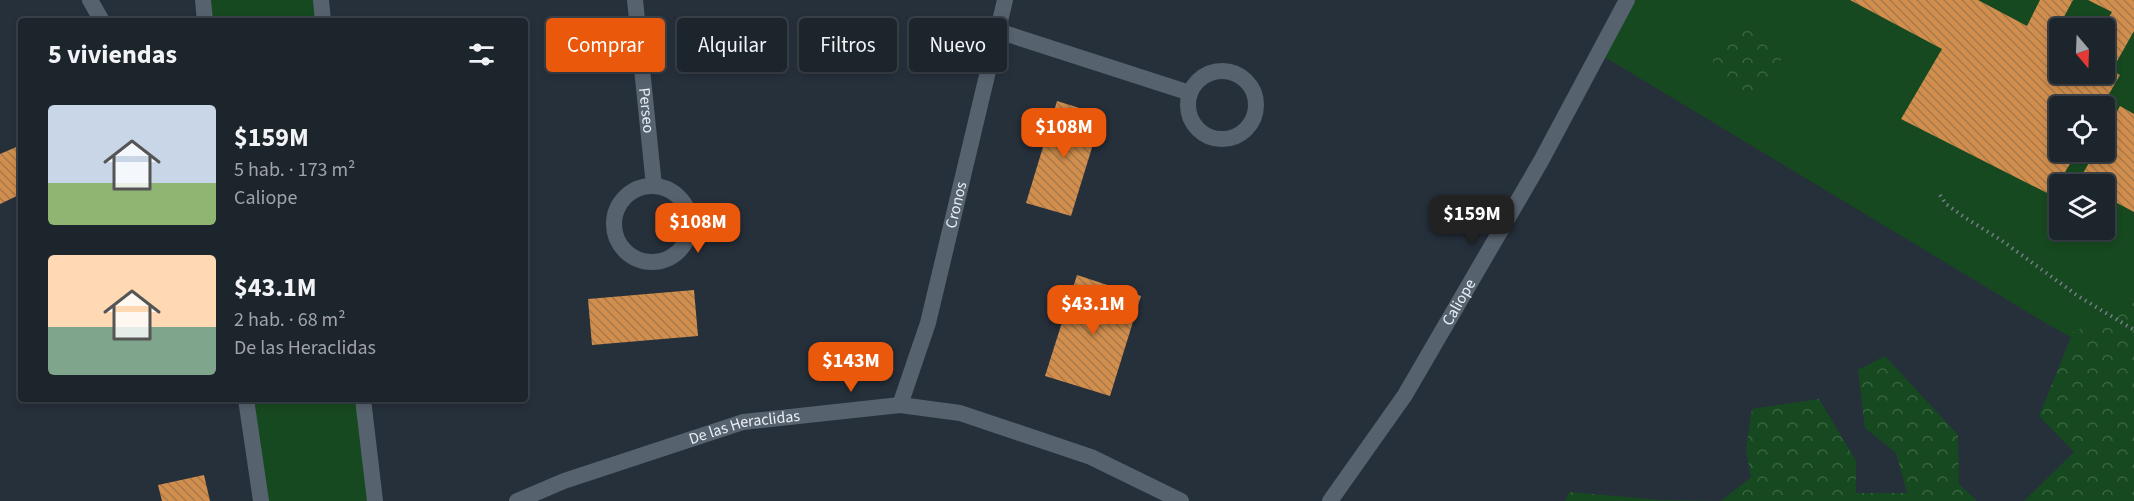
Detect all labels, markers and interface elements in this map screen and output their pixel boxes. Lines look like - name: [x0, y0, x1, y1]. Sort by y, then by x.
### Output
- chip: Comprar: [546, 18, 665, 72]
- chip: Alquilar: [677, 18, 787, 72]
- chip: Filtros: [799, 18, 897, 72]
- chip: Nuevo: [909, 18, 1007, 72]
- north arrow: [2049, 18, 2115, 84]
- map controls: [2049, 18, 2115, 240]
- text: 5 viviendas: [48, 36, 177, 73]
- icon: filters: [465, 38, 498, 71]
- street label: Perseo: [633, 87, 660, 134]
- button: locate: [2049, 96, 2115, 162]
- pin: $108M: [1022, 108, 1106, 159]
- text: $108M: [1035, 113, 1093, 141]
- text: $159M: [234, 119, 309, 156]
- icon: home: [96, 129, 168, 201]
- text: 5 hab. · 173 m²: [234, 156, 355, 184]
- button: layers: [2049, 174, 2115, 240]
- street label: Cronos: [940, 179, 972, 231]
- text: Caliope: [234, 184, 297, 212]
- pin: $159M: [1430, 195, 1514, 246]
- text: $159M: [1443, 200, 1501, 228]
- pin: $108M: [656, 203, 740, 254]
- text: $108M: [669, 208, 727, 236]
- text: $43.1M: [234, 269, 317, 306]
- street label: Caliope: [1437, 275, 1481, 330]
- icon: home: [96, 279, 168, 351]
- pin: $43.1M: [1044, 285, 1142, 336]
- text: $43.1M: [1061, 290, 1125, 318]
- text: 2 hab. · 68 m²: [234, 306, 346, 334]
- text: De las Heraclidas: [234, 334, 376, 362]
- pin: $143M: [809, 342, 893, 393]
- text: $143M: [822, 347, 880, 375]
- street label: De las Heraclidas: [686, 405, 801, 450]

